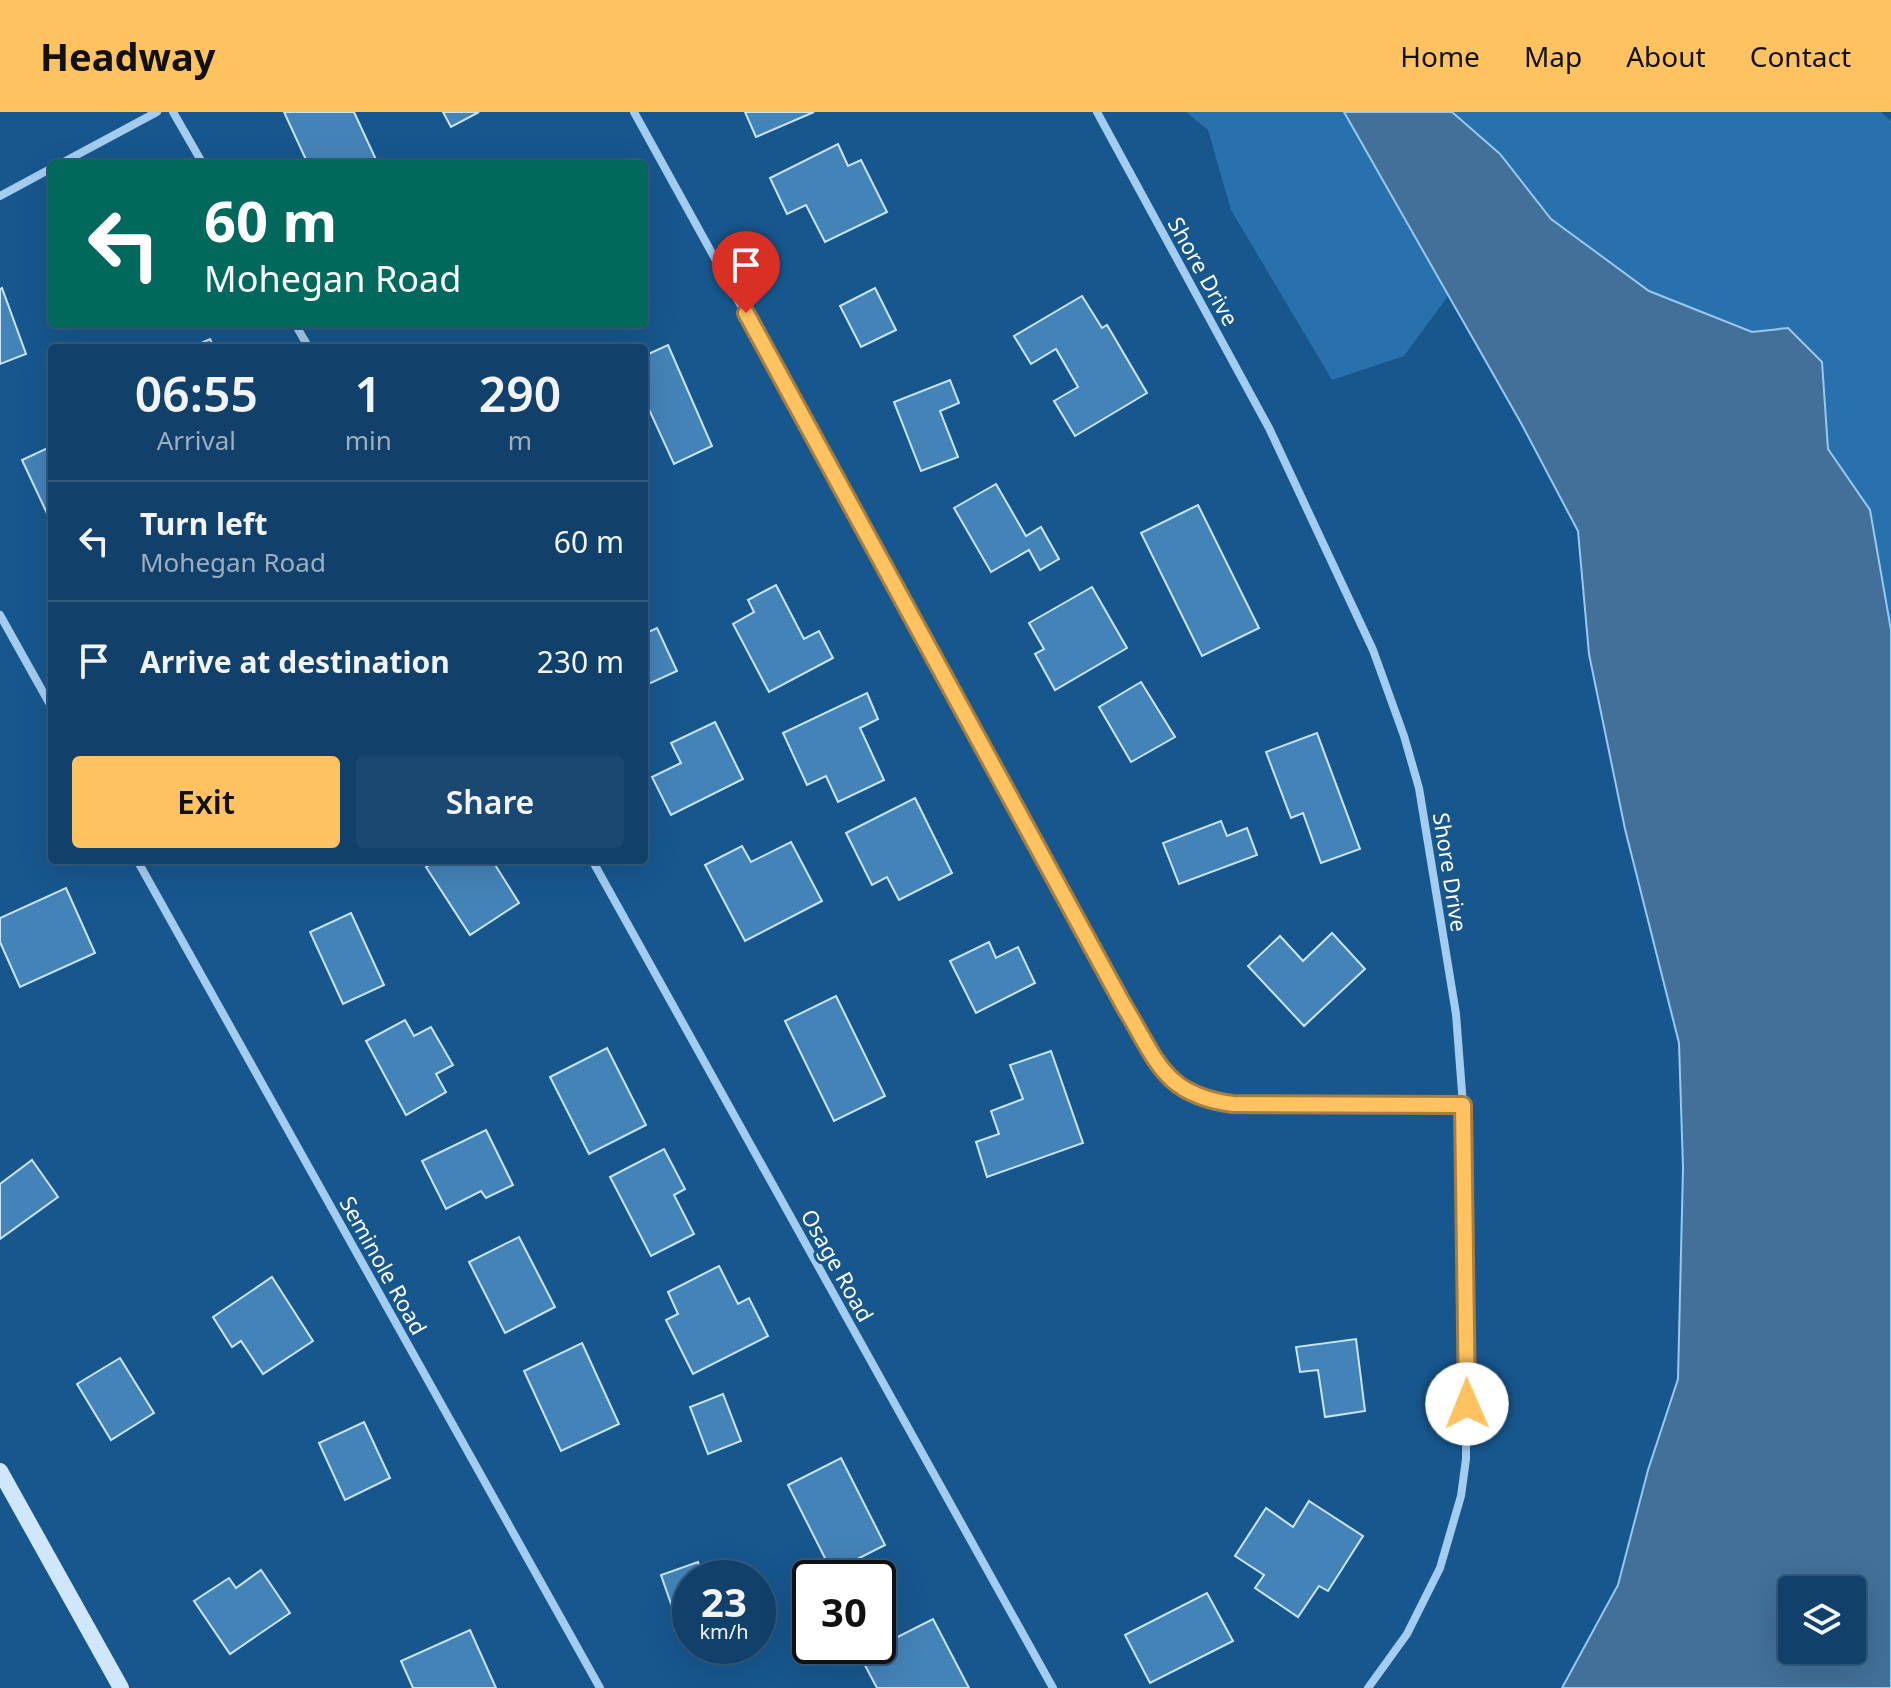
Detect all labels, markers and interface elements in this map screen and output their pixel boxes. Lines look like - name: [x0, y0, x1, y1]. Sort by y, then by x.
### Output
- text: Headway: [40, 30, 216, 82]
- text: Home: [1400, 37, 1480, 75]
- text: Map: [1524, 37, 1582, 75]
- text: About: [1626, 37, 1706, 75]
- text: Contact: [1750, 37, 1851, 75]
- text: 60 m: [204, 182, 337, 258]
- icon: left: [72, 192, 176, 296]
- street label: Shore Drive: [1162, 211, 1246, 331]
- pin: [712, 231, 780, 313]
- icon: arrive: [724, 243, 768, 287]
- text: Mohegan Road: [204, 254, 461, 303]
- text: 06:55: [135, 361, 258, 426]
- text: 1: [355, 361, 382, 426]
- text: 290: [479, 361, 561, 426]
- text: Arrival: [157, 422, 236, 458]
- text: min: [345, 422, 392, 458]
- text: m: [508, 422, 532, 458]
- text: Turn left: [140, 503, 268, 544]
- icon: left: [72, 519, 116, 563]
- text: 60 m: [554, 521, 624, 562]
- text: Mohegan Road: [140, 544, 326, 580]
- icon: arrive: [72, 639, 116, 683]
- text: Arrive at destination: [140, 641, 450, 682]
- text: 230 m: [537, 641, 624, 682]
- button: Exit: [72, 756, 340, 848]
- button: Share: [356, 756, 624, 848]
- street label: Shore Drive: [1427, 810, 1475, 934]
- street label: Seminole Road: [333, 1190, 435, 1340]
- street label: Osage Road: [795, 1203, 881, 1327]
- position arrow: [1425, 1362, 1509, 1446]
- speed limit sign: 30: [792, 1560, 896, 1664]
- text: 23: [701, 1574, 747, 1629]
- map controls: [1778, 1576, 1866, 1664]
- button: layers: [1778, 1576, 1866, 1664]
- text: km/h: [699, 1618, 749, 1645]

